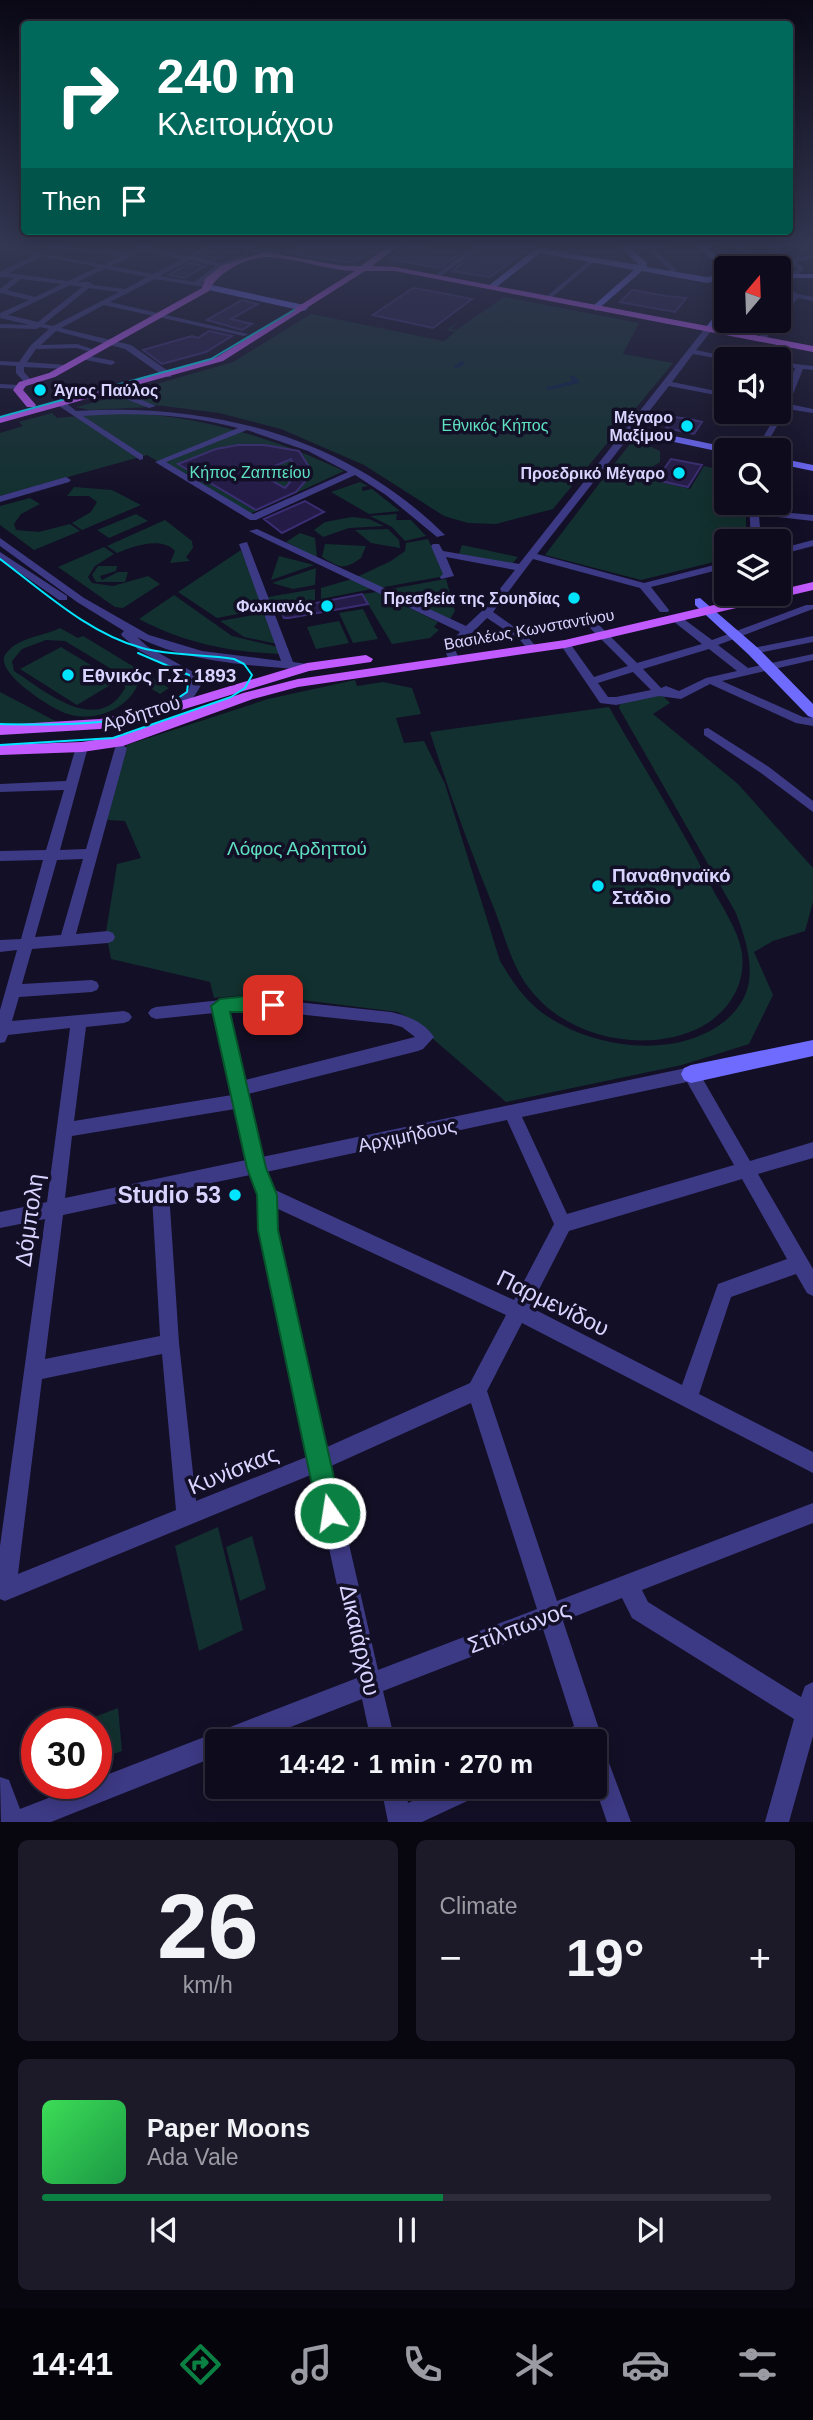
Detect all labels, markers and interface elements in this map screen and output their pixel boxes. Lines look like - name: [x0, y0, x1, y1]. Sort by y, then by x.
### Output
- icon: right: [42, 49, 133, 140]
- text: 240 m: [157, 49, 296, 103]
- text: Κλειτομάχου: [157, 106, 334, 142]
- icon: arrive: [115, 182, 153, 220]
- text: Then: [42, 186, 101, 216]
- north arrow: [714, 256, 791, 332]
- map controls: [714, 256, 791, 606]
- button: sound: [714, 347, 791, 424]
- marker: Άγιος Παύλος: [32, 382, 48, 398]
- place label: Άγιος Παύλος: [54, 382, 158, 400]
- place label: Μέγαρο Μαξίμου: [609, 409, 673, 445]
- park label: Εθνικός Κήπος: [442, 417, 549, 434]
- marker: Μέγαρο Μαξίμου: [679, 418, 695, 434]
- button: search: [714, 438, 791, 515]
- park label: Κήπος Ζαππείου: [190, 464, 310, 481]
- place label: Προεδρικό Μέγαρο: [521, 465, 665, 482]
- marker: Προεδρικό Μέγαρο: [671, 465, 687, 481]
- button: layers: [714, 529, 791, 606]
- place label: Πρεσβεία της Σουηδίας: [383, 590, 560, 608]
- marker: Πρεσβεία της Σουηδίας: [566, 590, 582, 606]
- place label: Φωκιανός: [236, 598, 313, 616]
- marker: Φωκιανός: [319, 598, 335, 614]
- street label: Βασιλέως Κωνσταντίνου: [443, 606, 616, 653]
- place label: Εθνικός Γ.Σ. 1893: [82, 665, 236, 686]
- marker: Εθνικός Γ.Σ. 1893: [60, 667, 76, 683]
- street label: Αρδηττού: [100, 692, 183, 735]
- park label: Λόφος Αρδηττού: [227, 838, 367, 859]
- place label: Παναθηναϊκό Στάδιο: [612, 865, 731, 908]
- marker: Παναθηναϊκό Στάδιο: [590, 878, 606, 894]
- pin: [243, 975, 303, 1035]
- icon: arrive: [254, 986, 292, 1024]
- street label: Αρχιμήδους: [356, 1115, 458, 1156]
- street label: Δόμπολη: [10, 1172, 48, 1268]
- place label: Studio 53: [117, 1182, 221, 1208]
- marker: Studio 53: [227, 1187, 243, 1203]
- street label: Παρμενίδου: [493, 1265, 613, 1341]
- street label: Κυνίσκας: [184, 1440, 282, 1500]
- position arrow: [293, 1476, 367, 1550]
- street label: Δικαιάρχου: [335, 1582, 385, 1698]
- street label: Στίλπωνος: [464, 1596, 574, 1658]
- speed limit sign: 30: [21, 1708, 112, 1799]
- text: 14:42 · 1 min · 270 m: [279, 1749, 533, 1779]
- text: 26: [157, 1876, 258, 1977]
- text: Climate: [440, 1893, 517, 1919]
- text: 19°: [566, 1929, 645, 1987]
- text: −: [440, 1937, 462, 1979]
- text: +: [749, 1937, 771, 1979]
- text: km/h: [183, 1972, 233, 1998]
- text: Paper Moons: [147, 2113, 310, 2143]
- text: Ada Vale: [147, 2144, 239, 2170]
- icon: previous: [145, 2211, 183, 2249]
- icon: pause: [388, 2211, 426, 2249]
- icon: next: [631, 2211, 669, 2249]
- icon: directions: [176, 2340, 225, 2389]
- icon: music: [287, 2340, 336, 2389]
- icon: phone: [398, 2340, 447, 2389]
- icon: climate: [510, 2340, 559, 2389]
- icon: car: [621, 2340, 670, 2389]
- icon: filters: [733, 2340, 782, 2389]
- text: 14:41: [31, 2346, 113, 2382]

